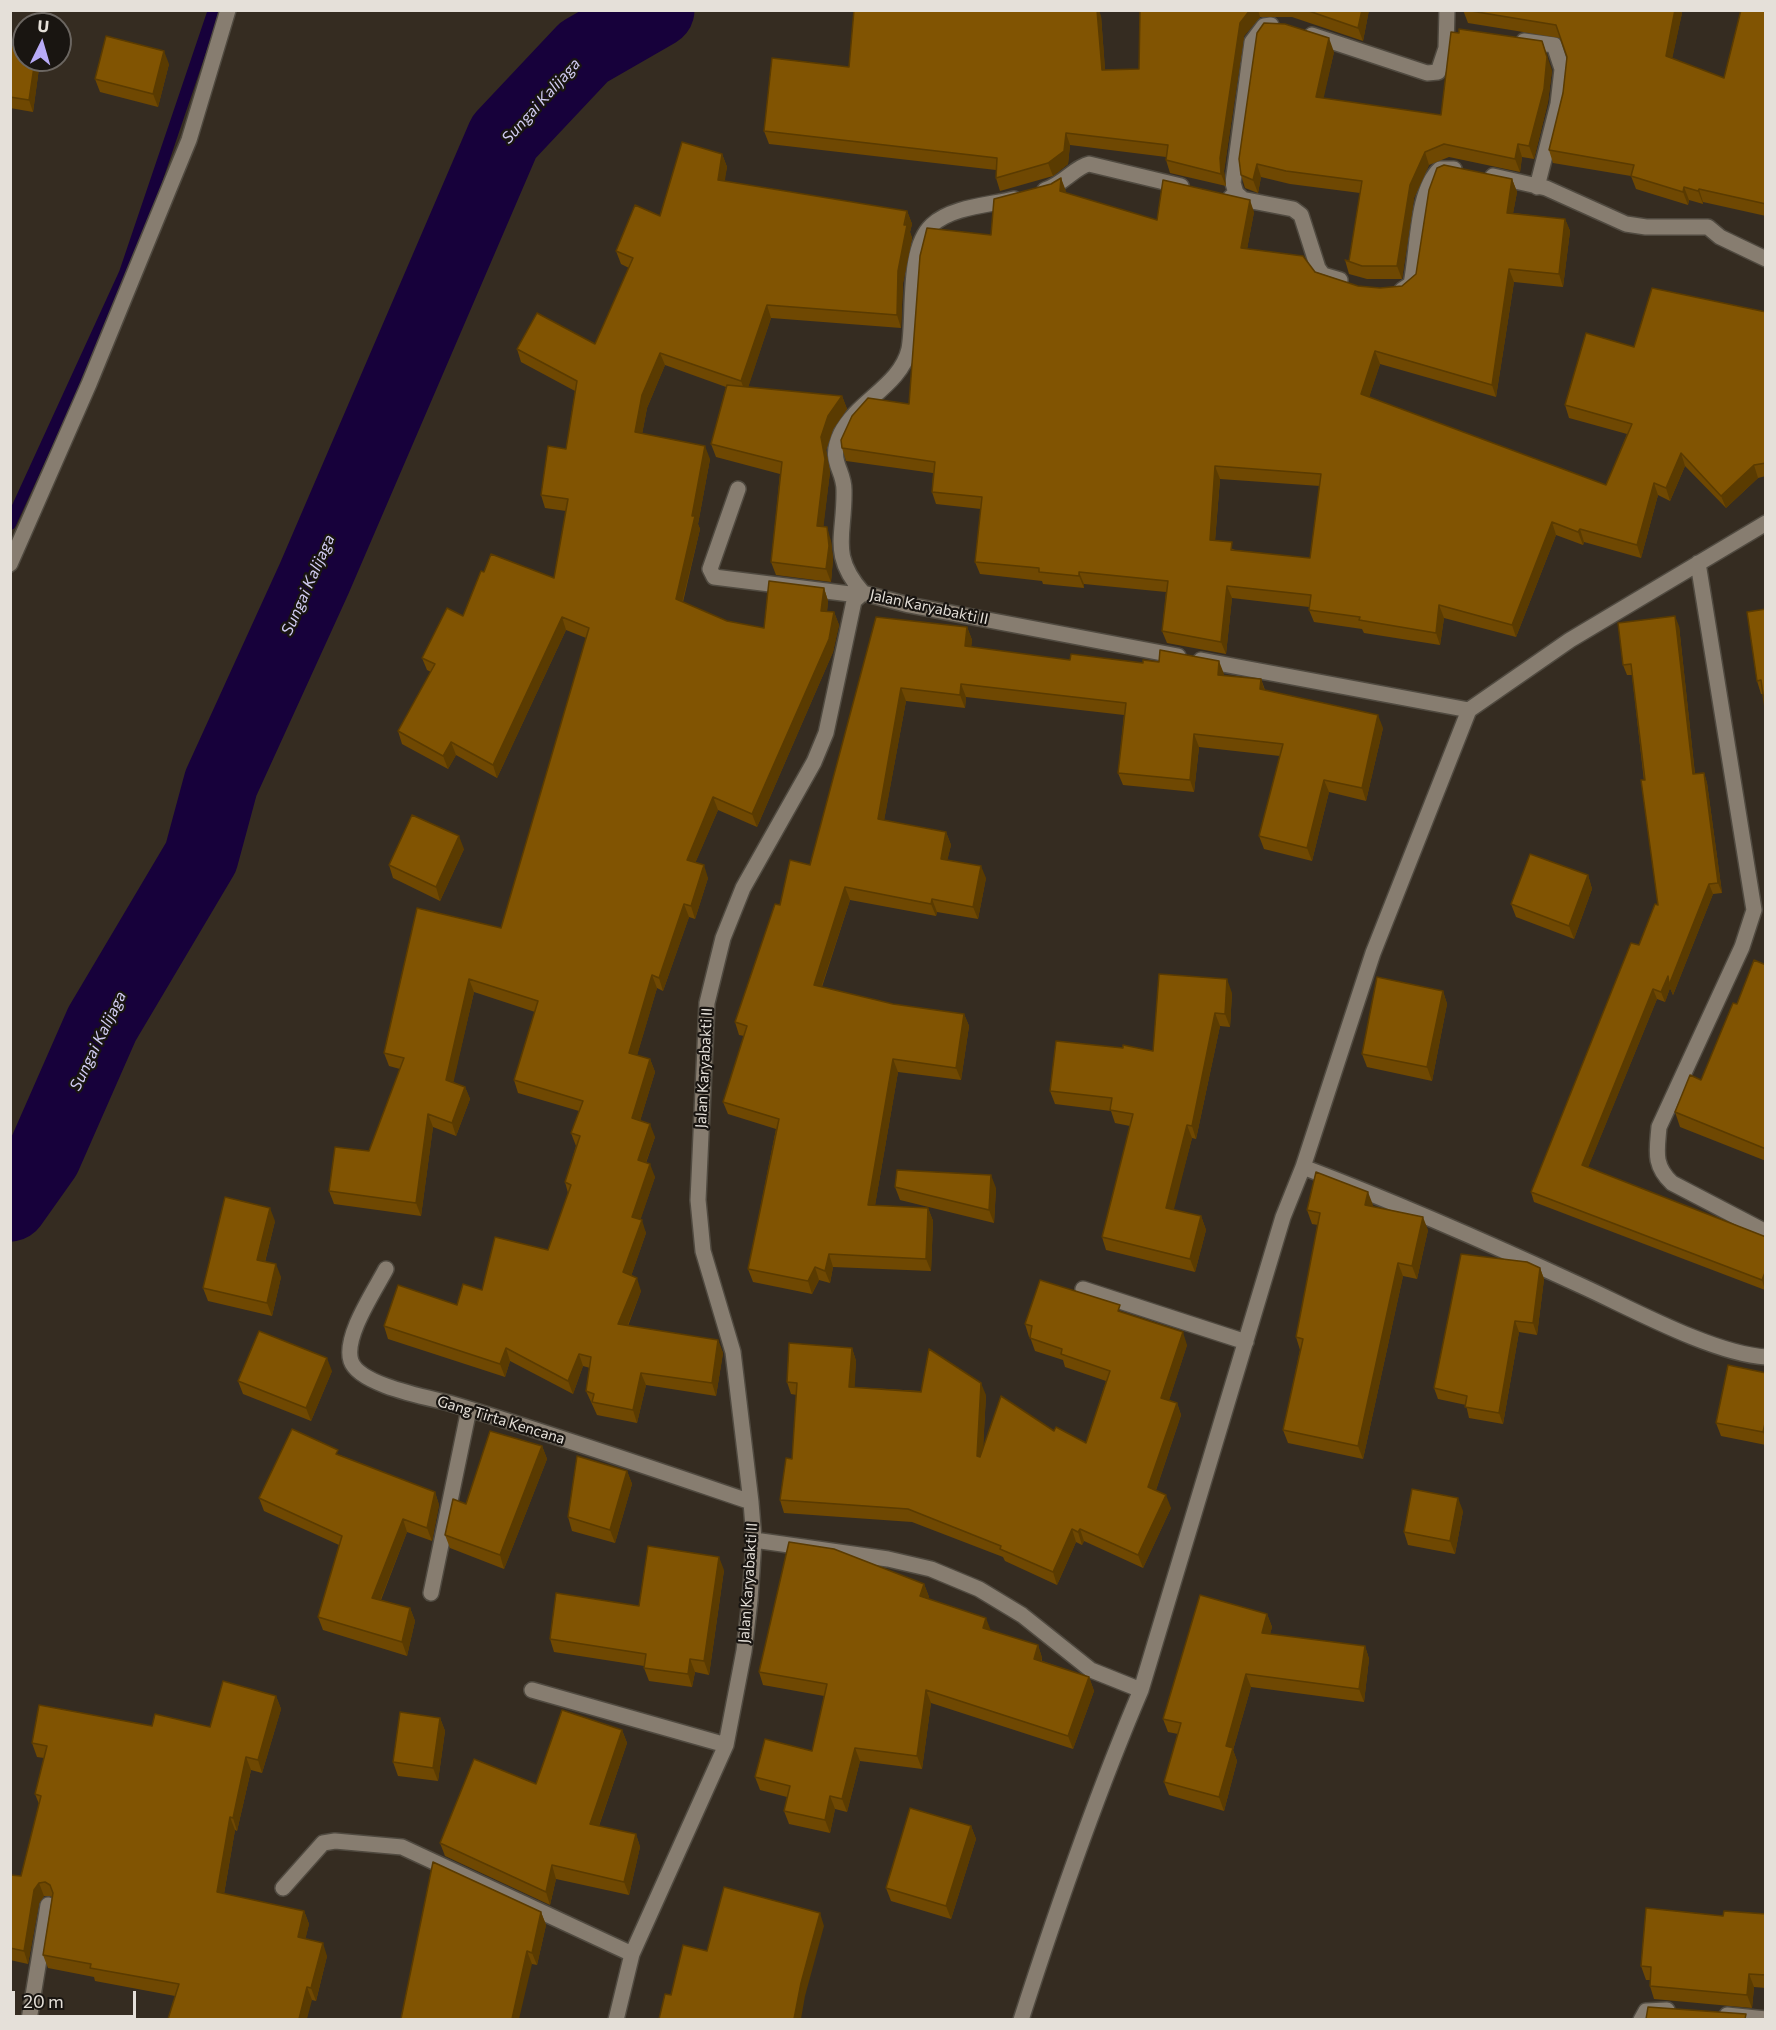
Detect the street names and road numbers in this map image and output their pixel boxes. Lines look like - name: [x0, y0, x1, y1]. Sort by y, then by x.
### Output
- street label: Jalan Karyabakti II: [868, 586, 990, 628]
- street label: Jalan Karyabakti II: [692, 1007, 716, 1129]
- street label: Gang Tirta Kencana: [435, 1392, 567, 1448]
- street label: Jalan Karyabakti II: [735, 1522, 761, 1644]

